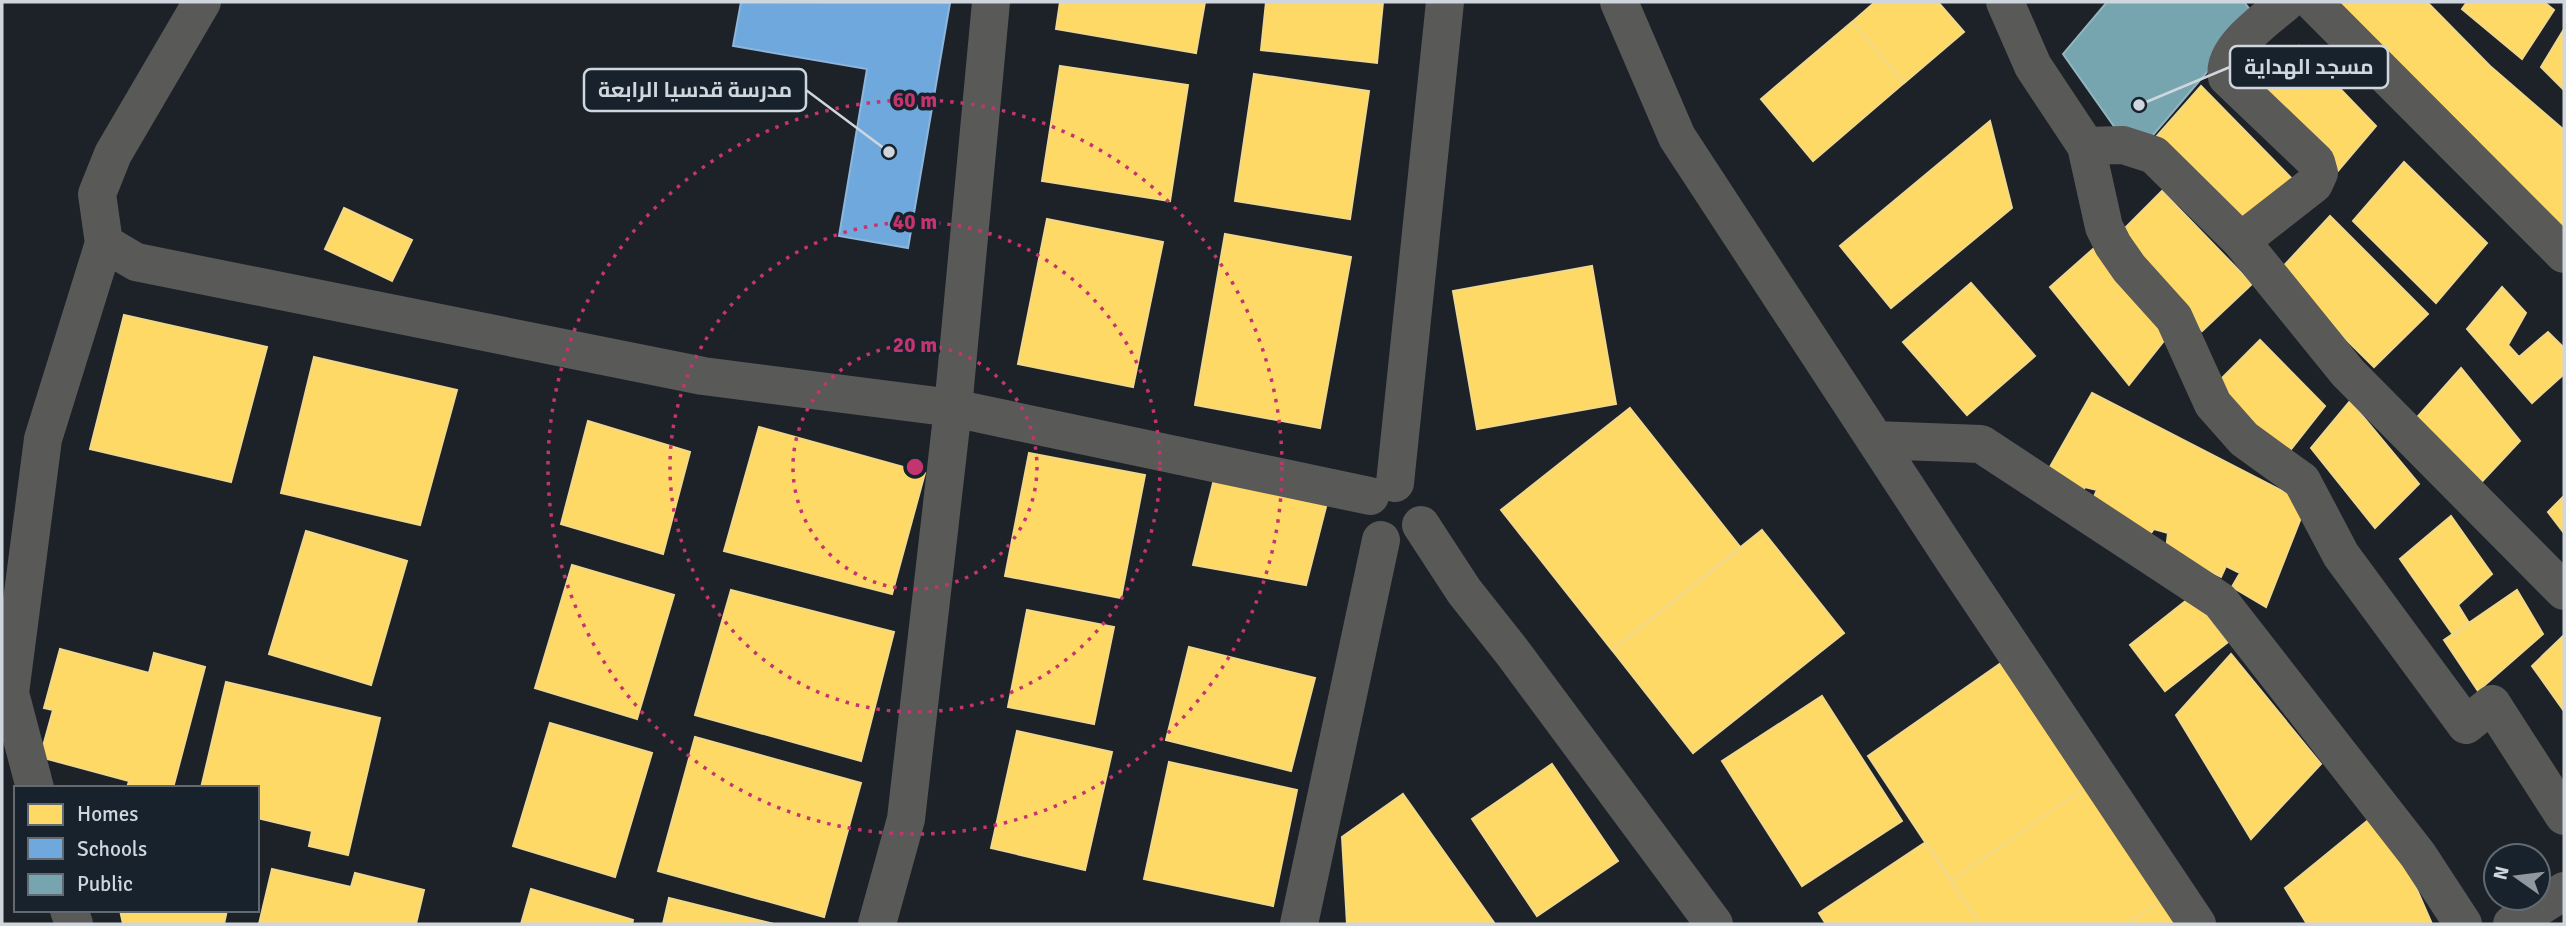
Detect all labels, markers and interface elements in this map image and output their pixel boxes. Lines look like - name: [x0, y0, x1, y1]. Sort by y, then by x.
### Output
- callout: مسجد الهداية: [2230, 46, 2388, 88]
- text: مسجد الهداية: [2244, 54, 2374, 80]
- callout: مدرسة قدسيا الرابعة: [584, 69, 806, 111]
- text: مدرسة قدسيا الرابعة: [598, 77, 792, 103]
- text: 60 m: [893, 87, 937, 113]
- text: 40 m: [893, 209, 937, 235]
- text: 20 m: [893, 332, 937, 358]
- centre of rings: [903, 455, 927, 479]
- legend: [14, 786, 259, 912]
- text: Homes: [77, 801, 139, 827]
- text: Schools: [77, 836, 147, 862]
- north arrow: [2482, 842, 2552, 912]
- text: N: [2488, 864, 2515, 882]
- text: Public: [77, 871, 133, 897]

